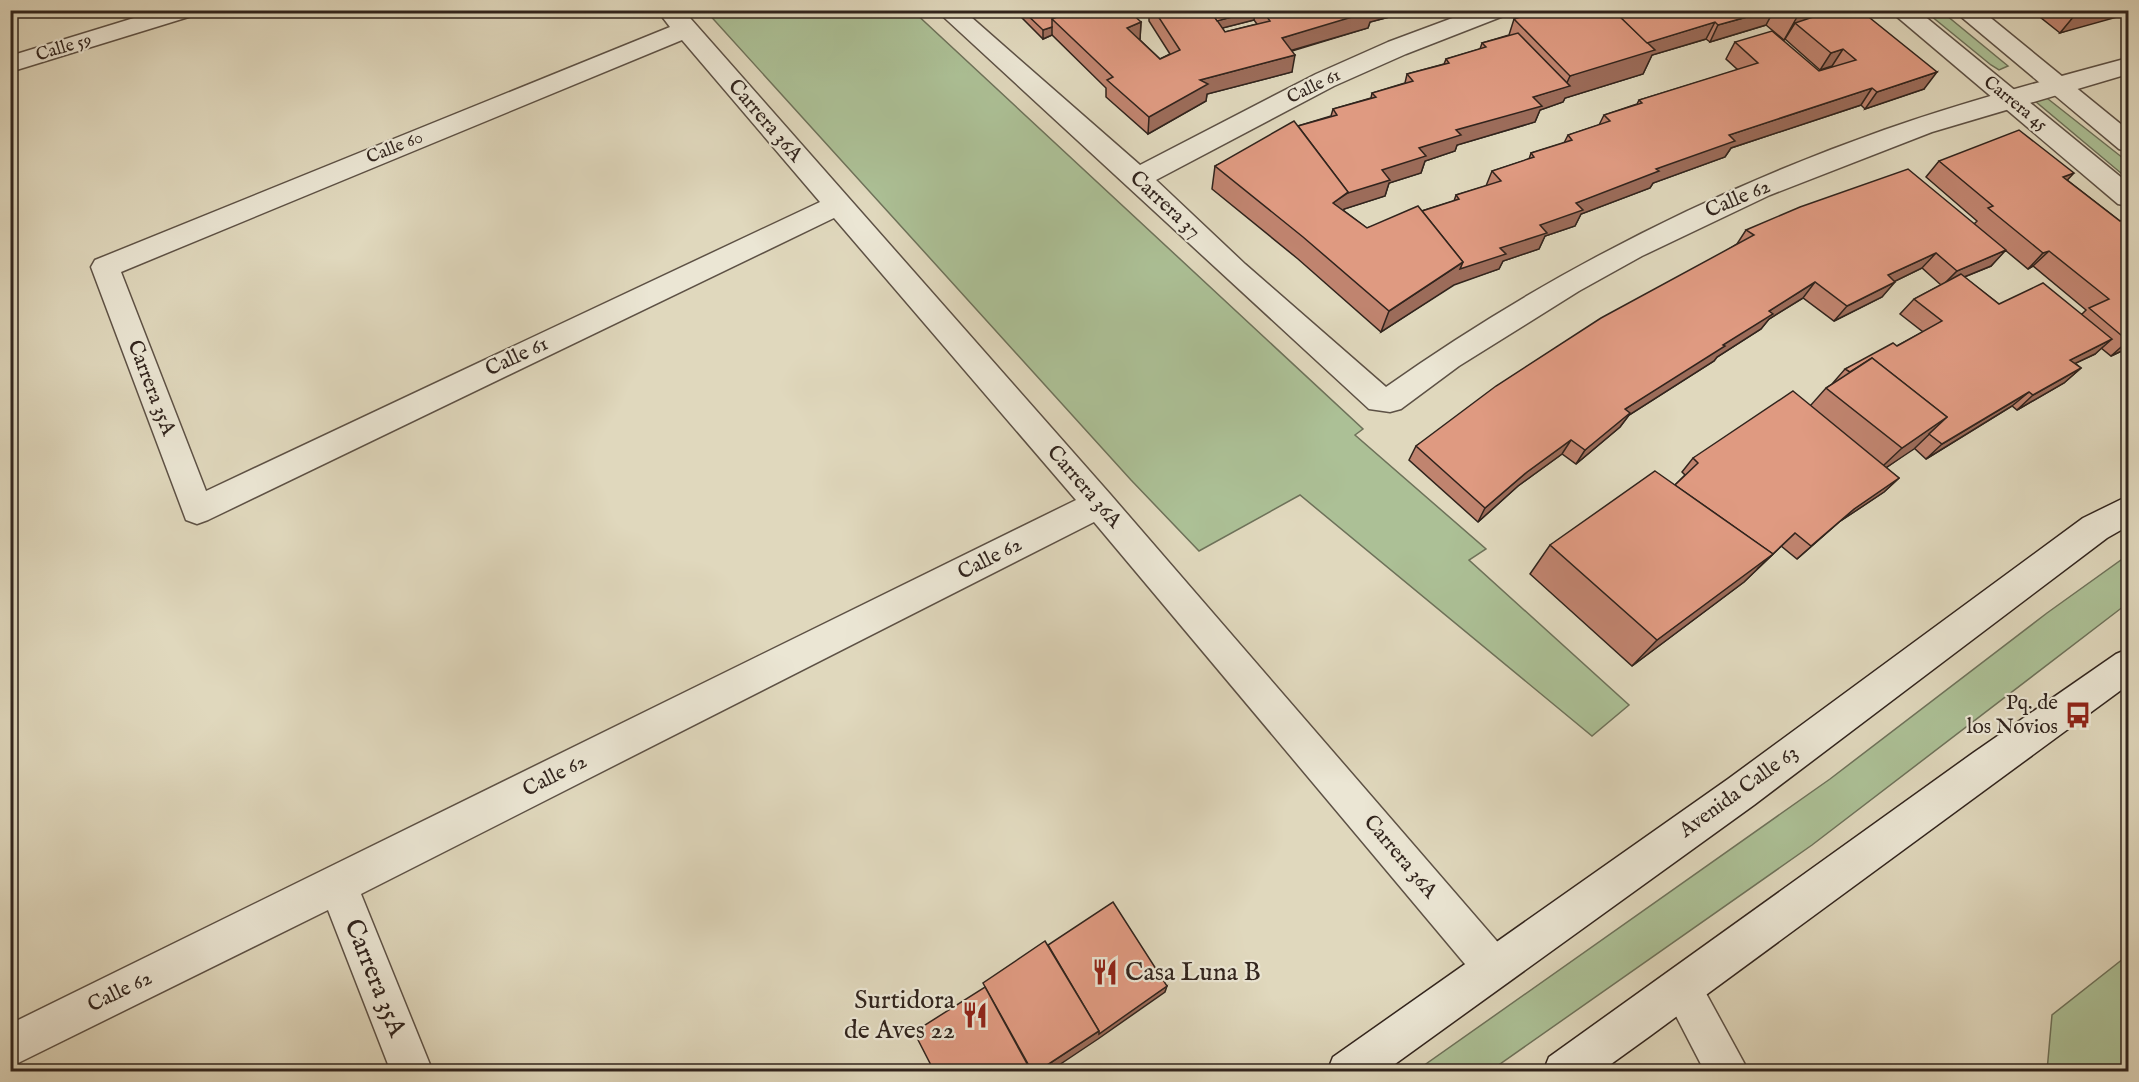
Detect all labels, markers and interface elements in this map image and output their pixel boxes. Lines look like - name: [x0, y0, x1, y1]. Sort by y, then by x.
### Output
- street label: Calle 59: [33, 29, 95, 67]
- street label: Calle 61: [1283, 64, 1345, 110]
- street label: Carrera 45: [1978, 71, 2052, 137]
- street label: Carrera 36A: [722, 74, 809, 169]
- street label: Calle 60: [363, 126, 427, 170]
- street label: Carrera 37: [1124, 165, 1206, 245]
- street label: Calle 62: [1701, 173, 1775, 225]
- street label: Calle 61: [481, 331, 553, 383]
- street label: Carrera 35A: [120, 336, 182, 440]
- street label: Carrera 36A: [1041, 440, 1128, 535]
- street label: Calle 62: [953, 531, 1027, 587]
- place label: Pq. de los Novios: [1967, 690, 2058, 741]
- bus stop icon: Pq. de los Novios: [2063, 700, 2093, 730]
- street label: Avenida Calle 63: [1673, 740, 1804, 845]
- street label: Calle 62: [518, 748, 592, 804]
- street label: Carrera 36A: [1357, 809, 1443, 905]
- street label: Carrera 35A: [336, 914, 414, 1043]
- place label: Casa Luna B: [1125, 956, 1261, 989]
- restaurant icon: Casa Luna B: [1090, 957, 1120, 987]
- street label: Calle 62: [83, 965, 157, 1019]
- place label: Surtidora de Aves 22: [844, 984, 956, 1047]
- restaurant icon: Surtidora de Aves 22: [960, 1000, 990, 1030]

